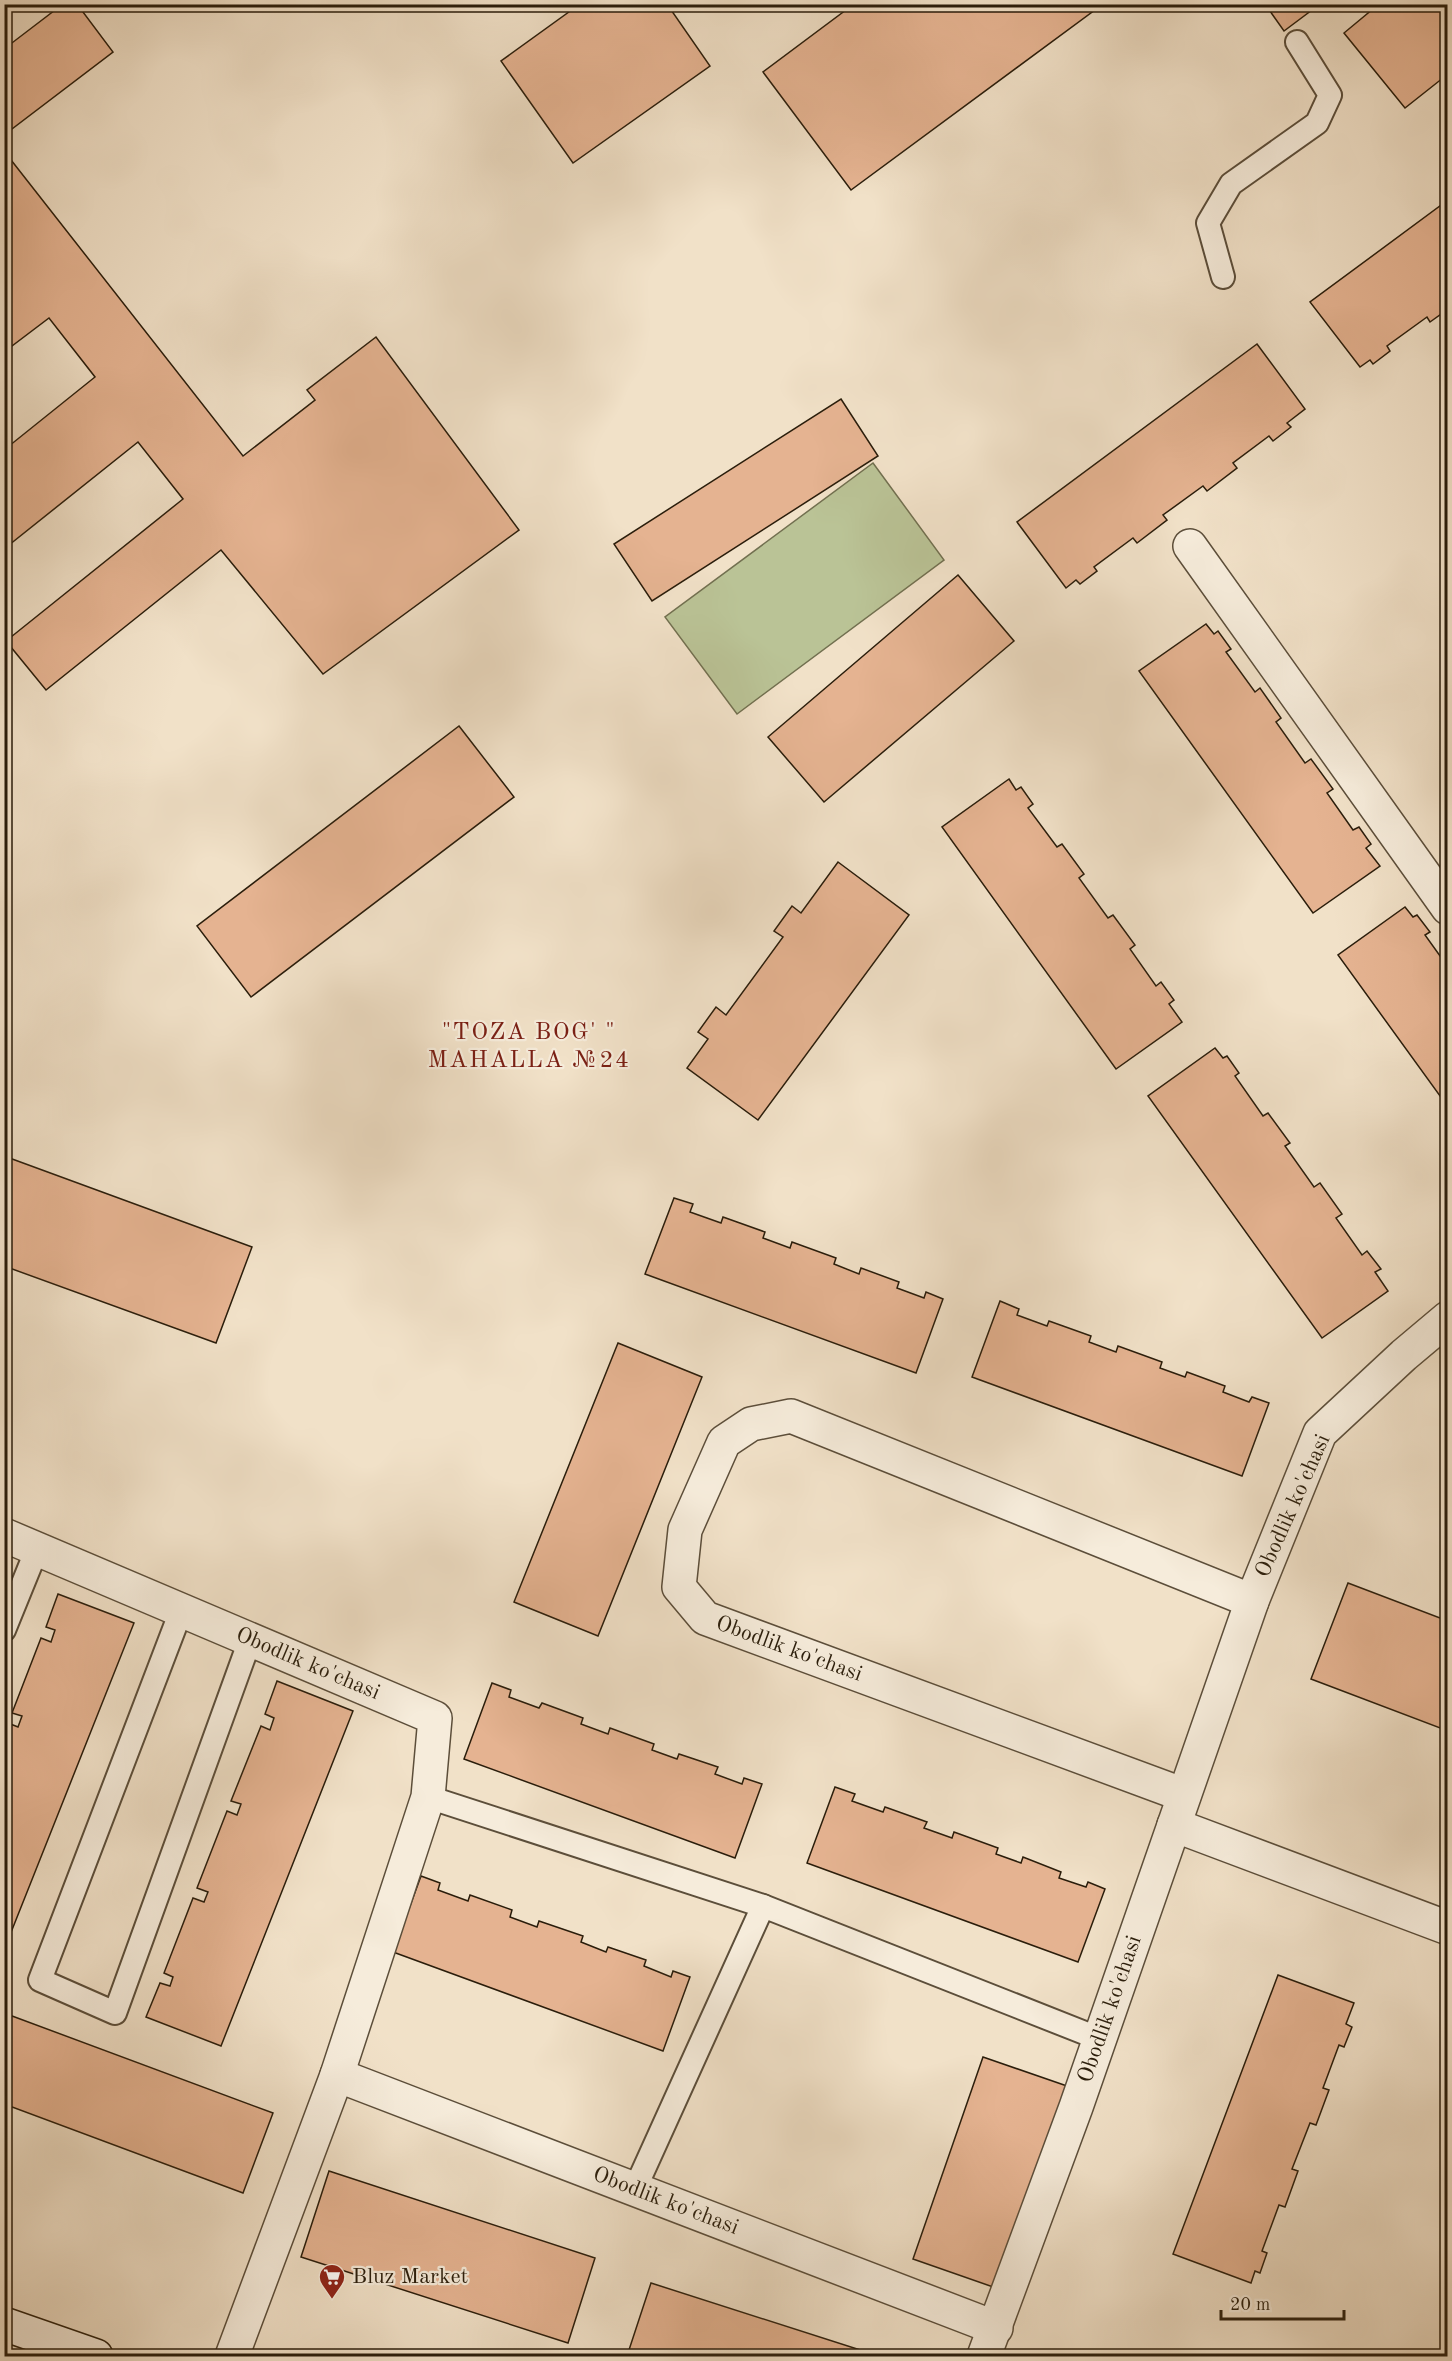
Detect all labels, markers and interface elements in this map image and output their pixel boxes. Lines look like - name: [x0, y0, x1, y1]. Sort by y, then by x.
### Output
- district label: "TOZA BOG' " MAHALLA №24: [428, 1021, 630, 1073]
- street label: Obodlik ko'chasi: [1252, 1431, 1334, 1581]
- street label: Obodlik ko'chasi: [713, 1612, 865, 1686]
- street label: Obodlik ko'chasi: [232, 1624, 383, 1704]
- street label: Obodlik ko'chasi: [1074, 1933, 1146, 2086]
- street label: Obodlik ko'chasi: [590, 2163, 742, 2239]
- supermarket icon: Bluz Market: [317, 2262, 347, 2300]
- place label: Bluz Market: [352, 2266, 468, 2288]
- scale bar: [1221, 2283, 1344, 2321]
- text: 20 m: [1230, 2296, 1270, 2314]

